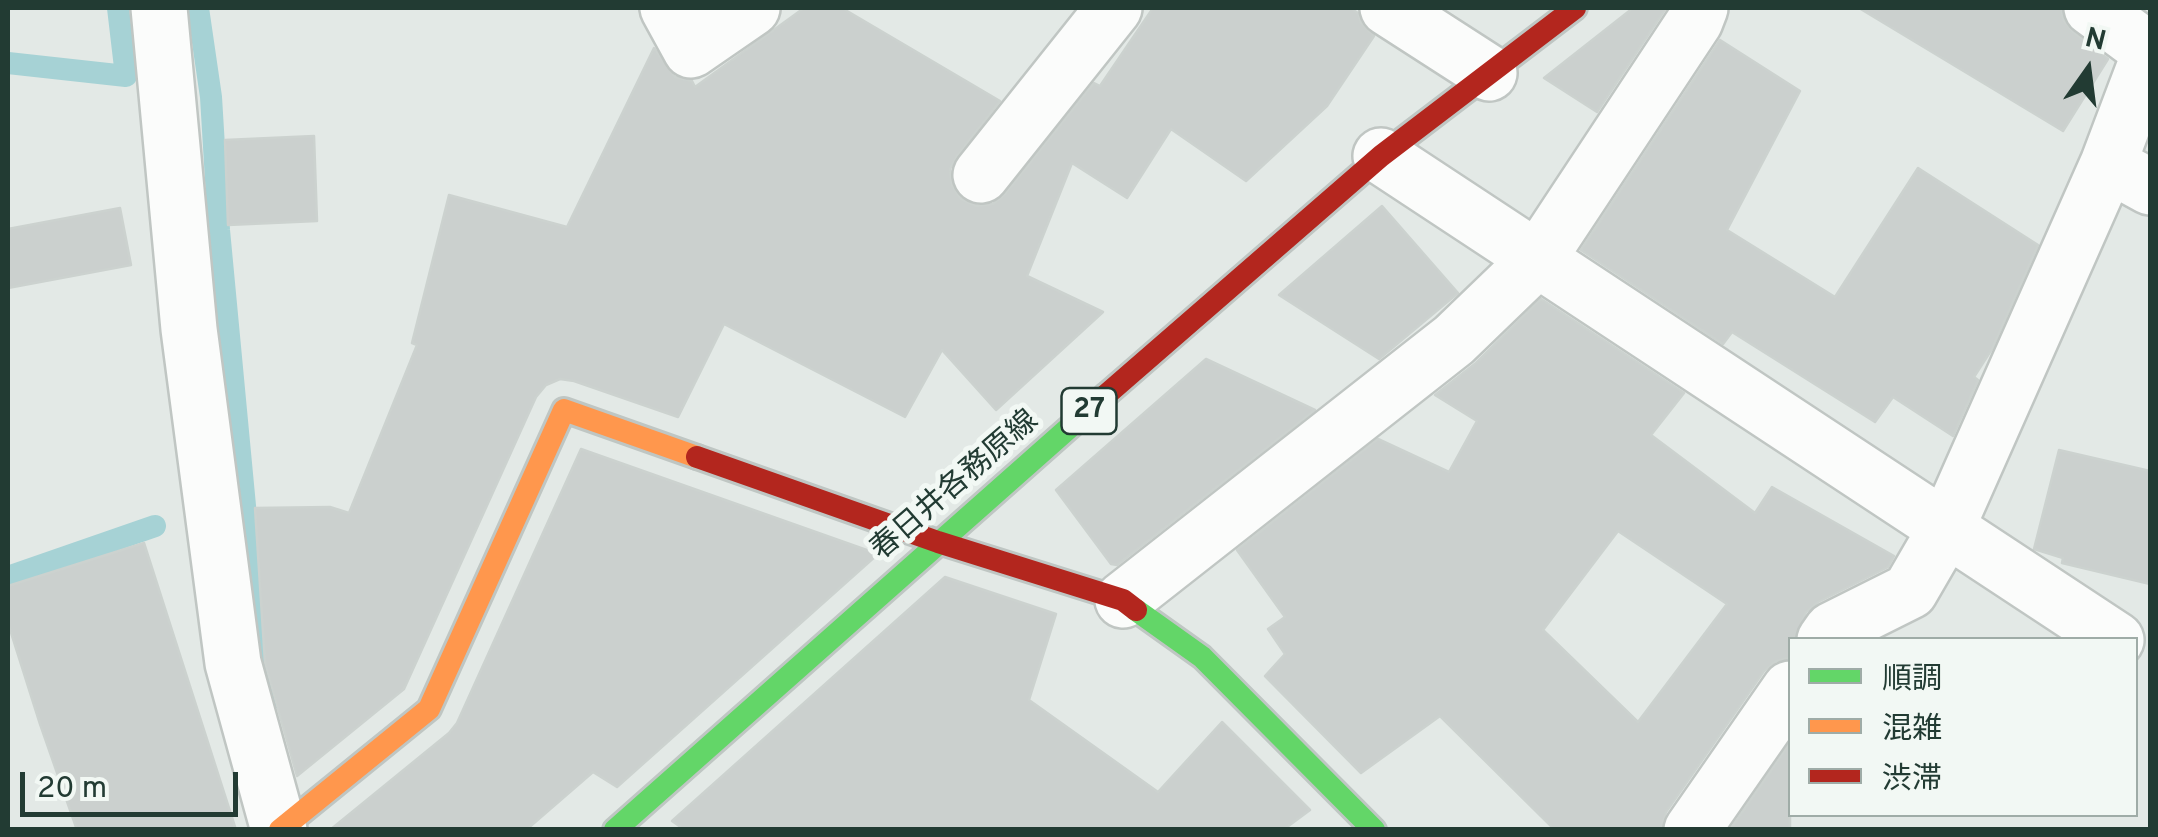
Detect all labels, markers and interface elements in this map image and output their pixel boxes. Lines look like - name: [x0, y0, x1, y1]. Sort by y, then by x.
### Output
- north arrow: [2038, 20, 2138, 120]
- text: N: [2081, 21, 2109, 61]
- road number: 27: [1062, 388, 1116, 434]
- street label: 春日井各務原線: [865, 405, 1047, 569]
- legend: [1788, 637, 2138, 817]
- text: 順調: [1882, 662, 1942, 699]
- text: 混雑: [1882, 712, 1942, 749]
- scale bar: [25, 752, 242, 814]
- text: 渋滞: [1882, 762, 1942, 799]
- text: 20 m: [37, 771, 107, 808]

